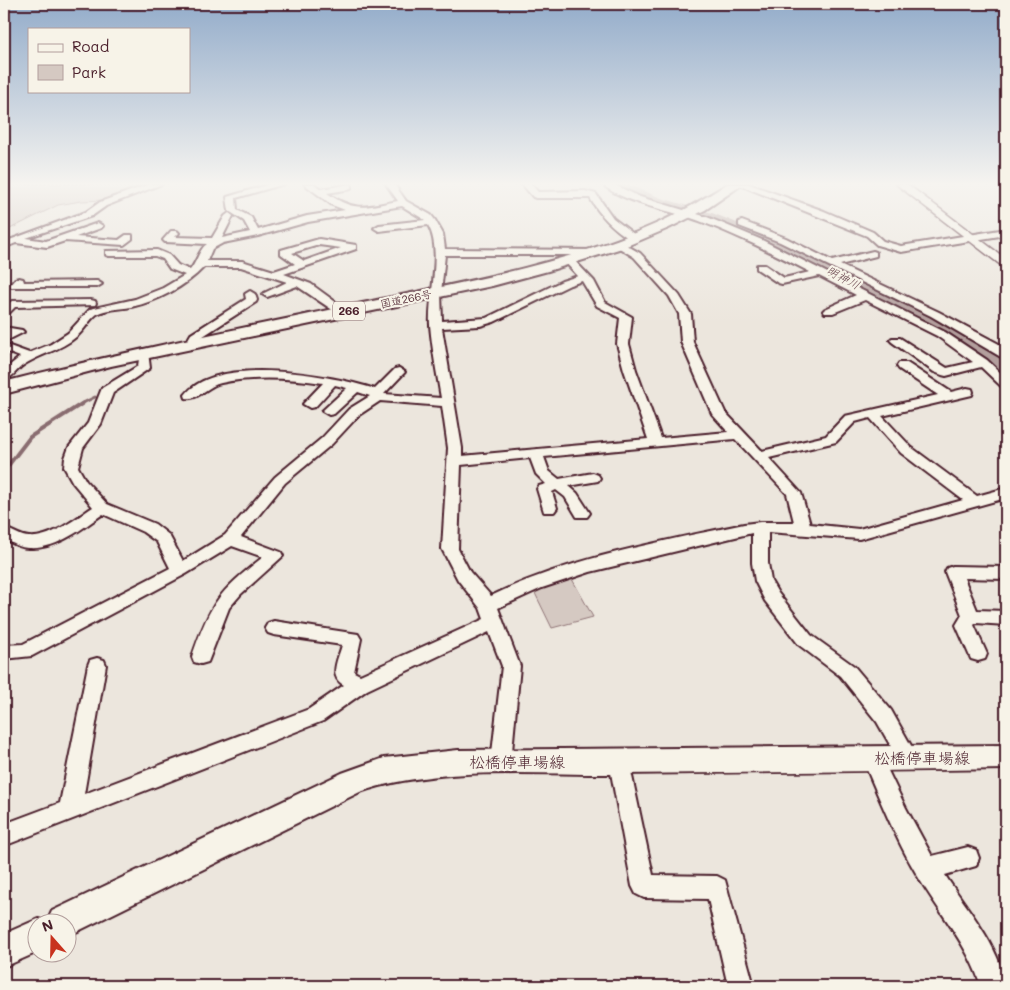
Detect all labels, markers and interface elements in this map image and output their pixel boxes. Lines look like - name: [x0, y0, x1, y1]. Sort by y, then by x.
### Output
- legend: [28, 28, 190, 92]
- text: Road: [72, 36, 109, 56]
- text: Park: [72, 62, 106, 82]
- water label: 明神川: [824, 262, 863, 293]
- street label: 国道266号: [379, 286, 433, 311]
- road number: 266: [333, 302, 365, 321]
- street label: 松橋停車場線: [874, 747, 970, 768]
- street label: 松橋停車場線: [469, 751, 565, 772]
- north arrow: [28, 912, 78, 962]
- text: N: [39, 915, 56, 936]

